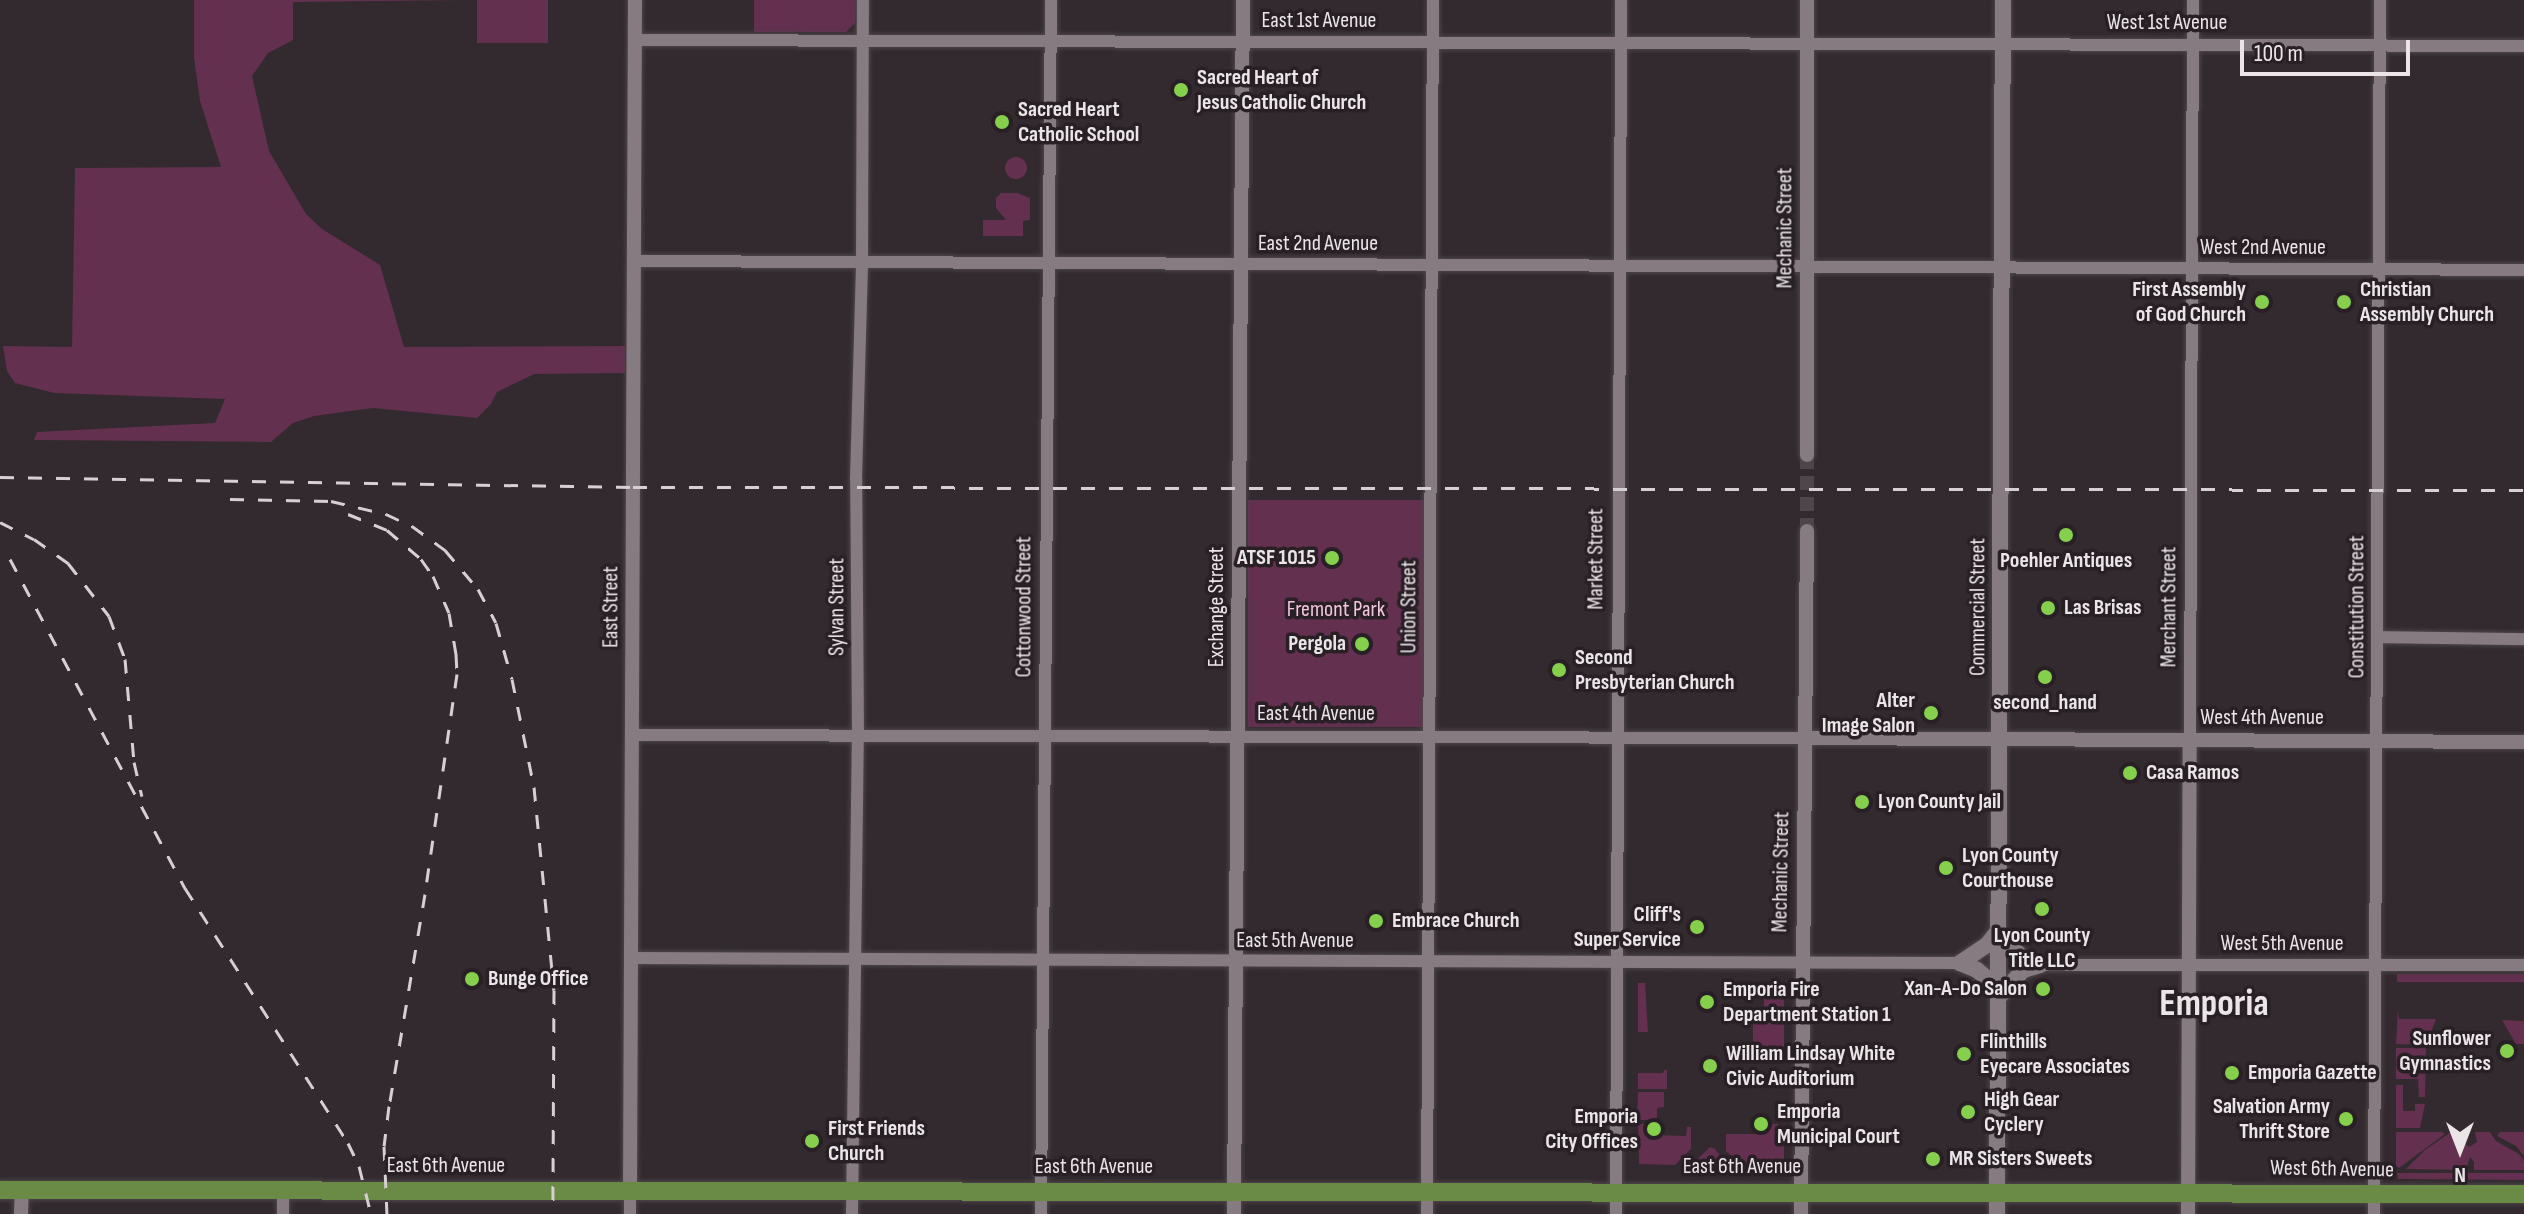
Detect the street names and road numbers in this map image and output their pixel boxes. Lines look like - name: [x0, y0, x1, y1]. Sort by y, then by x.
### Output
- street label: East 1st Avenue: [1262, 8, 1376, 34]
- street label: West 1st Avenue: [2107, 10, 2227, 36]
- street label: Mechanic Street: [1772, 168, 1798, 288]
- street label: East 2nd Avenue: [1258, 231, 1378, 257]
- street label: West 2nd Avenue: [2200, 235, 2326, 261]
- street label: Market Street: [1583, 508, 1609, 610]
- street label: Constitution Street: [2344, 536, 2370, 678]
- street label: Cottonwood Street: [1011, 537, 1037, 677]
- street label: Commercial Street: [1965, 538, 1991, 676]
- street label: Exchange Street: [1204, 547, 1230, 667]
- street label: Merchant Street: [2156, 547, 2182, 667]
- street label: Sylvan Street: [824, 558, 850, 656]
- street label: Union Street: [1396, 561, 1422, 653]
- street label: East Street: [598, 566, 624, 648]
- street label: East 4th Avenue: [1257, 701, 1375, 727]
- street label: West 4th Avenue: [2200, 705, 2324, 731]
- street label: Mechanic Street: [1767, 811, 1795, 933]
- street label: East 5th Avenue: [1236, 928, 1354, 954]
- street label: West 5th Avenue: [2220, 931, 2344, 957]
- street label: East 6th Avenue: [387, 1153, 505, 1179]
- street label: East 6th Avenue: [1035, 1154, 1153, 1180]
- street label: East 6th Avenue: [1683, 1154, 1801, 1180]
- street label: West 6th Avenue: [2270, 1155, 2394, 1183]

